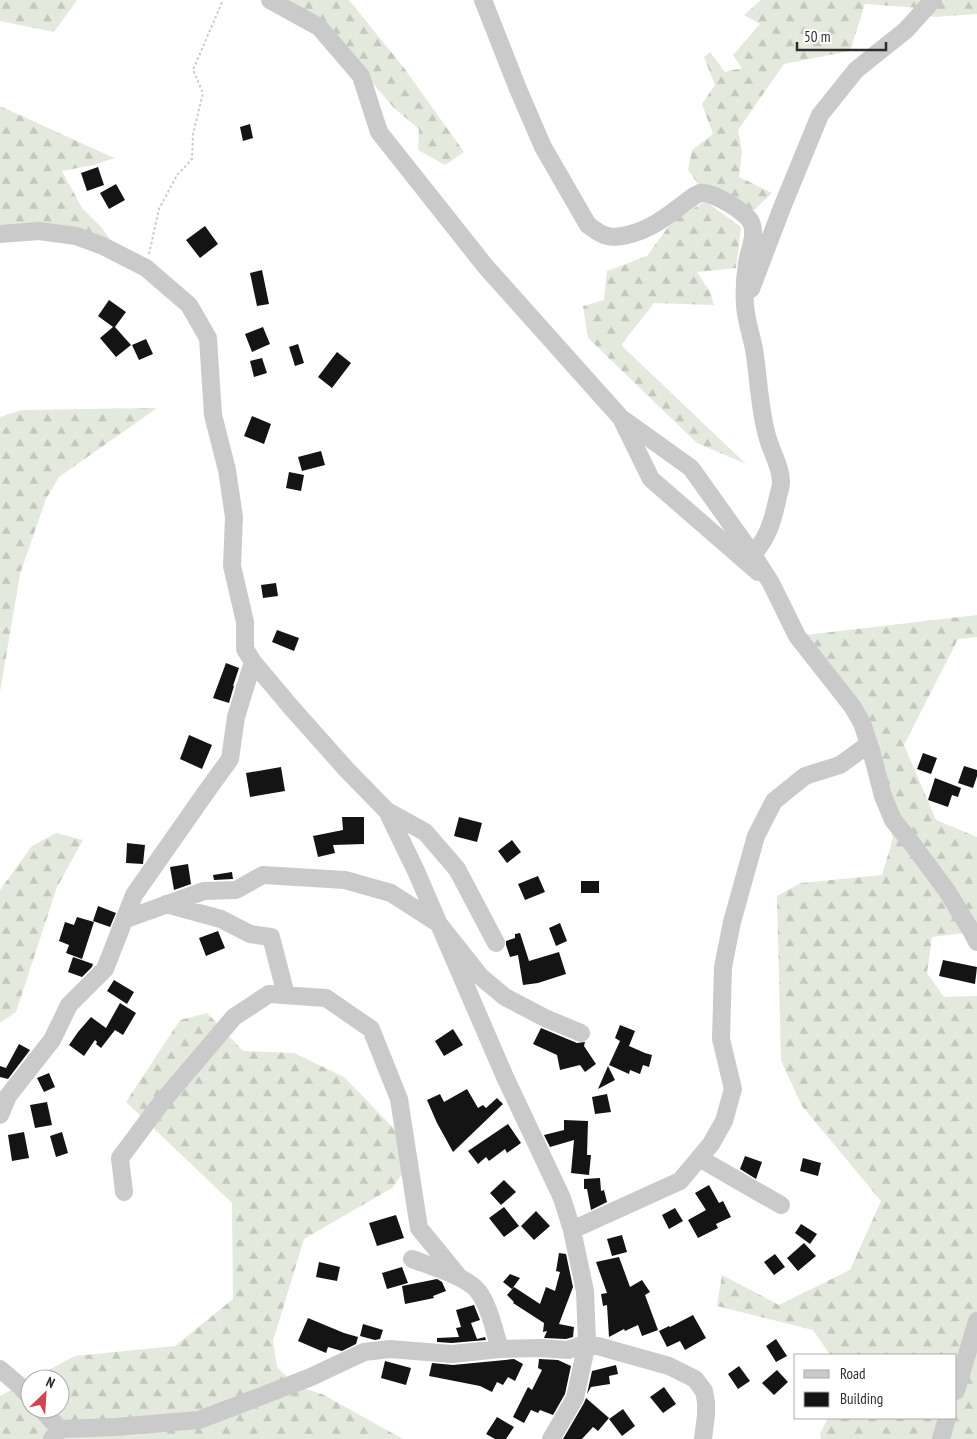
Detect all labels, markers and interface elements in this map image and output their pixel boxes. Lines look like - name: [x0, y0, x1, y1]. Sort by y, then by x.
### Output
- scale bar: [797, 20, 886, 52]
- text: 50 m: [804, 27, 830, 46]
- legend: [794, 1354, 957, 1419]
- text: Road: [840, 1364, 866, 1383]
- north arrow: [20, 1369, 70, 1419]
- text: N: [43, 1372, 58, 1392]
- text: Building: [840, 1389, 883, 1408]

